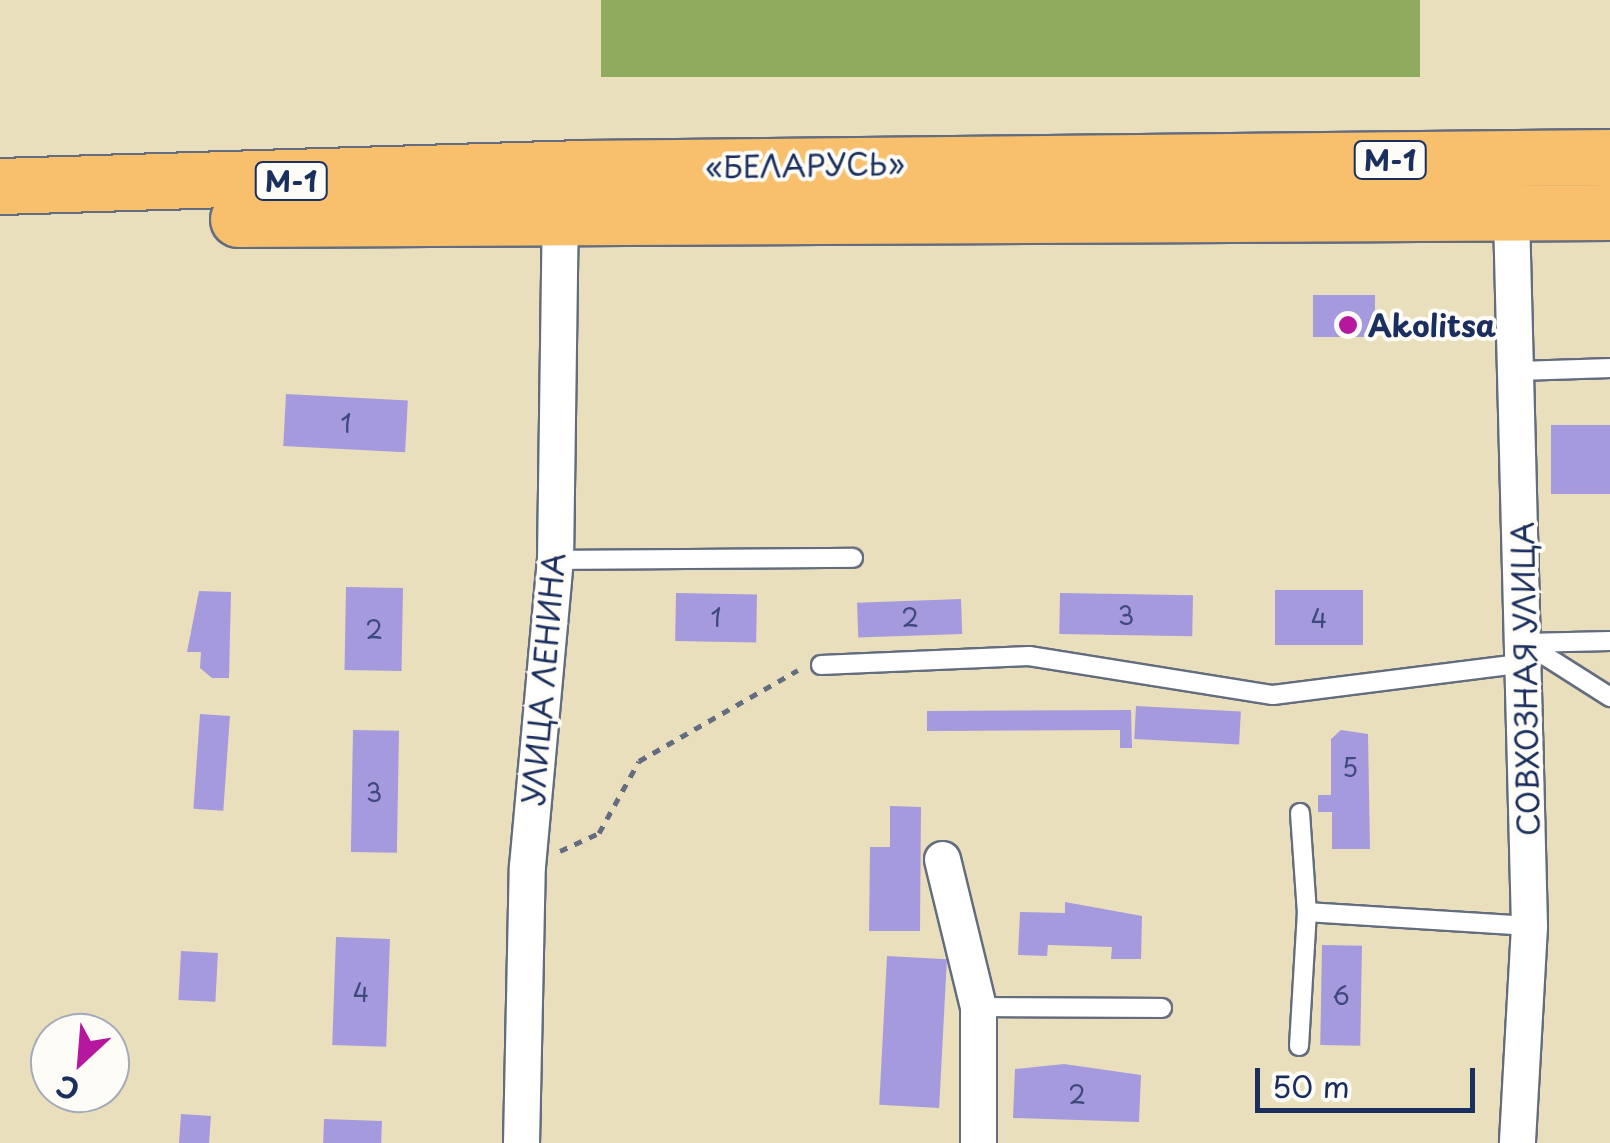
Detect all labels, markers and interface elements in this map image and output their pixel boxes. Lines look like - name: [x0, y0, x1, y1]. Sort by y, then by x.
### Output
- road number: М-1: [1352, 137, 1428, 183]
- street label: «БЕЛАРУСЬ»: [705, 145, 905, 185]
- road number: М-1: [254, 158, 328, 204]
- place label: Akolitsa: [1368, 307, 1496, 343]
- marker: Akolitsa: [1337, 314, 1359, 336]
- house number: 1: [340, 408, 352, 438]
- street label: СОВХОЗНАЯ УЛИЦА: [1504, 522, 1546, 836]
- street label: УЛИЦА ЛЕНИНА: [514, 550, 572, 808]
- house number: 3: [1118, 600, 1134, 630]
- house number: 1: [710, 602, 722, 632]
- house number: 2: [901, 602, 919, 632]
- house number: 4: [1311, 603, 1327, 633]
- house number: 2: [365, 614, 383, 644]
- house number: 5: [1342, 752, 1358, 782]
- house number: 3: [366, 777, 382, 807]
- house number: 4: [353, 977, 369, 1007]
- house number: 6: [1332, 980, 1350, 1010]
- north arrow: [30, 1013, 130, 1113]
- scale bar: [1260, 1048, 1480, 1110]
- text: 50 m: [1272, 1063, 1350, 1108]
- text: С: [49, 1065, 86, 1113]
- house number: 2: [1068, 1079, 1086, 1109]

